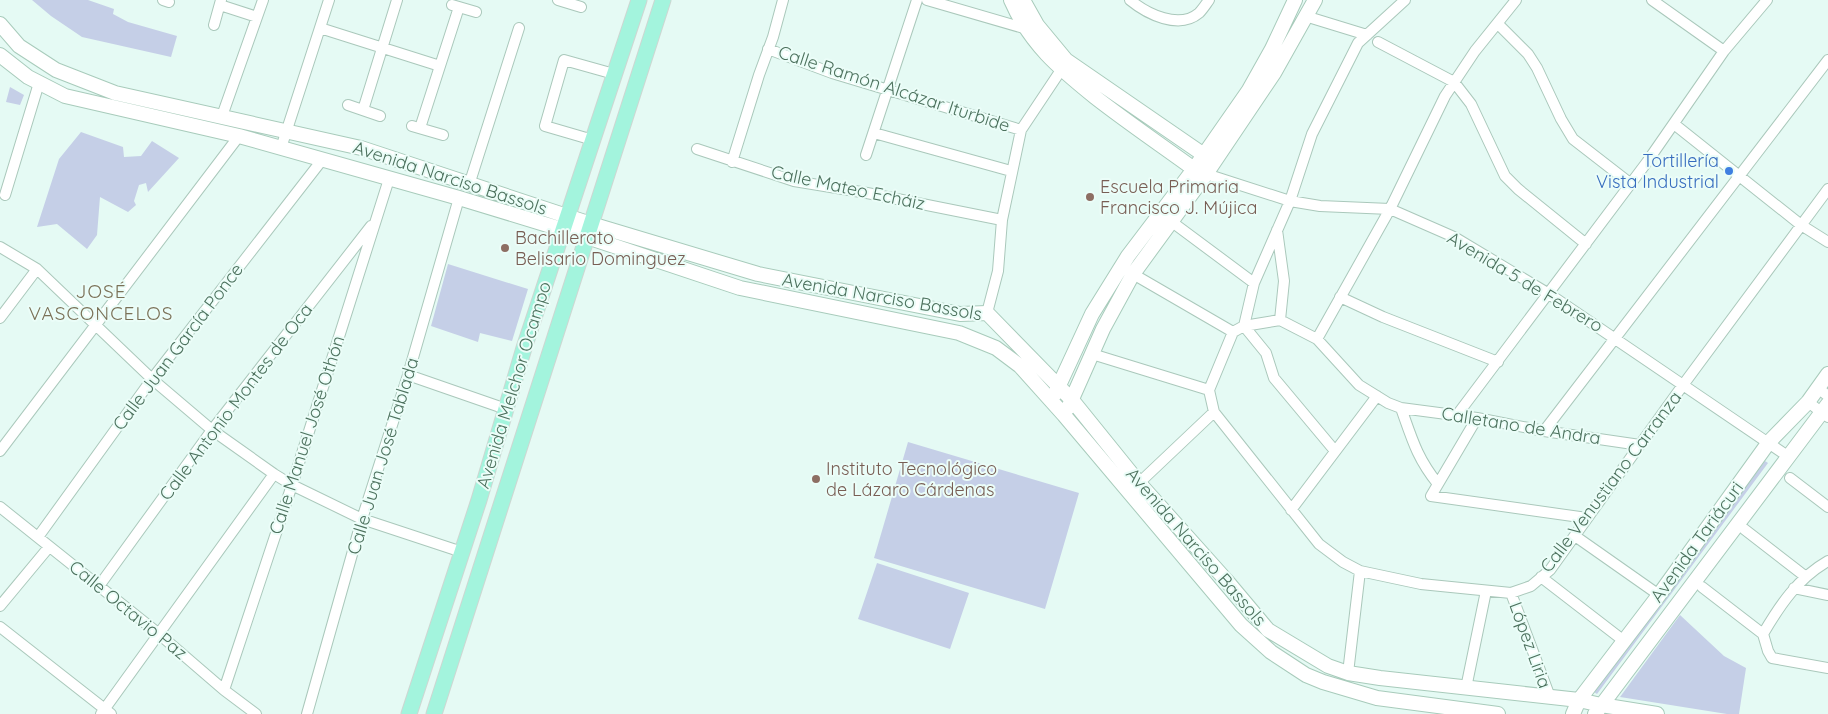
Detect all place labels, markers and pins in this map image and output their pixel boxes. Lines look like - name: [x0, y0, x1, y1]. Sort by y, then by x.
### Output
- place label: Tortillería Vista Industrial: [1596, 149, 1719, 193]
- marker: Tortillería Vista Industrial: [1723, 165, 1735, 177]
- place label: Escuela Primaria Francisco J. Mújica: [1100, 175, 1257, 219]
- marker: Escuela Primaria Francisco J. Mújica: [1084, 191, 1096, 203]
- place label: Bachillerato Belisario Dominguez: [515, 226, 686, 270]
- marker: Bachillerato Belisario Dominguez: [499, 242, 511, 254]
- place label: Instituto Tecnológico de Lázaro Cárdenas: [826, 457, 997, 501]
- marker: Instituto Tecnológico de Lázaro Cárdenas: [810, 473, 822, 485]

